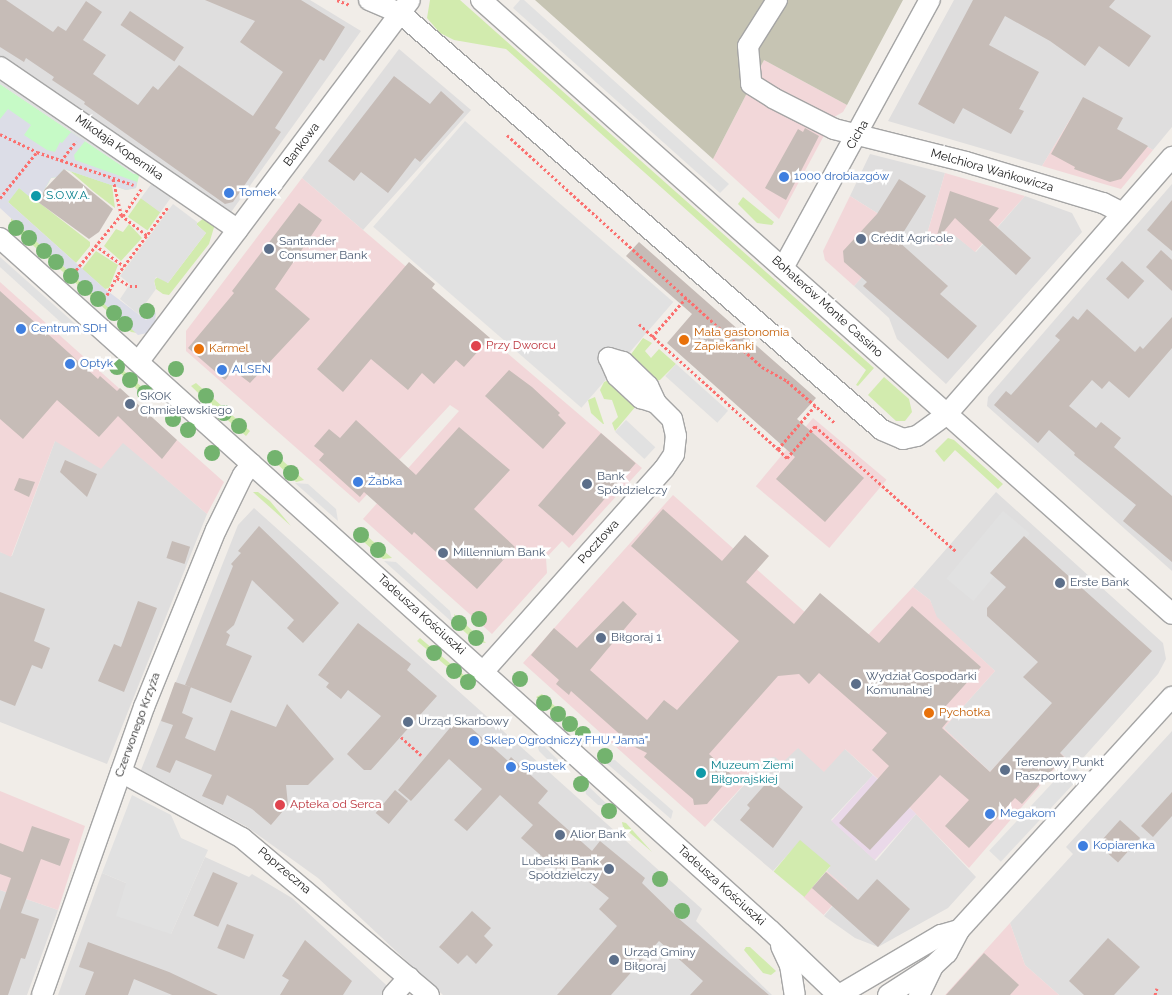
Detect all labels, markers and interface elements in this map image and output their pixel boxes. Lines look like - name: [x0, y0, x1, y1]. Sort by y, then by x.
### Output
- street label: Mikołaja Kopernika: [72, 112, 166, 184]
- street label: Cicha: [844, 118, 872, 152]
- street label: Bankowa: [281, 120, 323, 170]
- street label: Melchiora Wańkowicza: [929, 146, 1055, 196]
- place label: 1000 drobiazgów: [794, 170, 889, 184]
- marker: 1000 drobiazgów: [778, 171, 790, 183]
- place label: Tomek: [239, 186, 277, 200]
- marker: Tomek: [223, 187, 235, 199]
- place label: S.O.W.A.: [46, 189, 90, 203]
- marker: S.O.W.A.: [30, 190, 42, 202]
- place label: Crédit Agricole: [871, 232, 954, 246]
- marker: Crédit Agricole: [855, 233, 867, 245]
- place label: Santander Consumer Bank: [279, 235, 368, 263]
- marker: Santander Consumer Bank: [263, 243, 275, 255]
- street label: Bohaterów Monte Cassino: [768, 253, 886, 361]
- place label: Centrum SDH: [31, 322, 107, 336]
- marker: Centrum SDH: [15, 323, 27, 335]
- place label: Mała gastonomia Zapiekanki: [694, 326, 789, 354]
- marker: Mała gastonomia Zapiekanki: [678, 334, 690, 346]
- place label: Przy Dworcu: [486, 339, 556, 353]
- marker: Przy Dworcu: [470, 340, 482, 352]
- place label: Karmel: [209, 342, 249, 356]
- marker: Karmel: [193, 343, 205, 355]
- place label: Optyk: [80, 357, 113, 371]
- marker: Optyk: [64, 358, 76, 370]
- place label: ALSEN: [232, 363, 271, 377]
- marker: ALSEN: [216, 364, 228, 376]
- place label: SKOK Chmielewskiego: [140, 390, 232, 418]
- marker: SKOK Chmielewskiego: [124, 398, 136, 410]
- place label: Bank Spółdzielczy: [597, 470, 668, 498]
- place label: Żabka: [368, 475, 402, 489]
- marker: Żabka: [352, 476, 364, 488]
- marker: Bank Spółdzielczy: [581, 478, 593, 490]
- street label: Pocztowa: [576, 517, 622, 567]
- place label: Millennium Bank: [453, 546, 545, 560]
- marker: Millennium Bank: [437, 547, 449, 559]
- street label: Tadeusza Kościuszki: [374, 572, 468, 658]
- place label: Erste Bank: [1070, 576, 1129, 590]
- marker: Erste Bank: [1054, 577, 1066, 589]
- place label: Biłgoraj 1: [611, 631, 661, 645]
- marker: Biłgoraj 1: [595, 632, 607, 644]
- place label: Wydział Gospodarki Komunalnej: [866, 670, 977, 698]
- street label: Czerwonego Krzyża: [112, 671, 164, 779]
- marker: Wydział Gospodarki Komunalnej: [850, 678, 862, 690]
- place label: Pychotka: [939, 706, 990, 720]
- marker: Pychotka: [923, 707, 935, 719]
- place label: Urząd Skarbowy: [418, 715, 509, 729]
- marker: Urząd Skarbowy: [402, 716, 414, 728]
- place label: Sklep Ogrodniczy FHU "Jama": [484, 734, 649, 748]
- marker: Sklep Ogrodniczy FHU "Jama": [468, 735, 480, 747]
- place label: Terenowy Punkt Paszportowy: [1015, 756, 1104, 784]
- place label: Muzeum Ziemi Biłgorajskiej: [711, 759, 794, 787]
- place label: Spustek: [521, 760, 566, 774]
- marker: Spustek: [505, 761, 517, 773]
- marker: Terenowy Punkt Paszportowy: [999, 764, 1011, 776]
- marker: Muzeum Ziemi Biłgorajskiej: [695, 767, 707, 779]
- place label: Apteka od Serca: [290, 798, 381, 812]
- marker: Apteka od Serca: [274, 799, 286, 811]
- place label: Megakom: [1000, 807, 1056, 821]
- marker: Megakom: [984, 808, 996, 820]
- place label: Alior Bank: [570, 828, 626, 842]
- marker: Alior Bank: [554, 829, 566, 841]
- place label: Kopiarenka: [1093, 839, 1155, 853]
- marker: Kopiarenka: [1077, 840, 1089, 852]
- street label: Tadeusza Kościuszki: [674, 843, 768, 929]
- street label: Poprzeczna: [254, 845, 314, 897]
- place label: Lubelski Bank Spółdzielczy: [521, 855, 599, 883]
- marker: Lubelski Bank Spółdzielczy: [603, 863, 615, 875]
- place label: Urząd Gminy Biłgoraj: [624, 946, 696, 974]
- marker: Urząd Gminy Biłgoraj: [608, 954, 620, 966]

